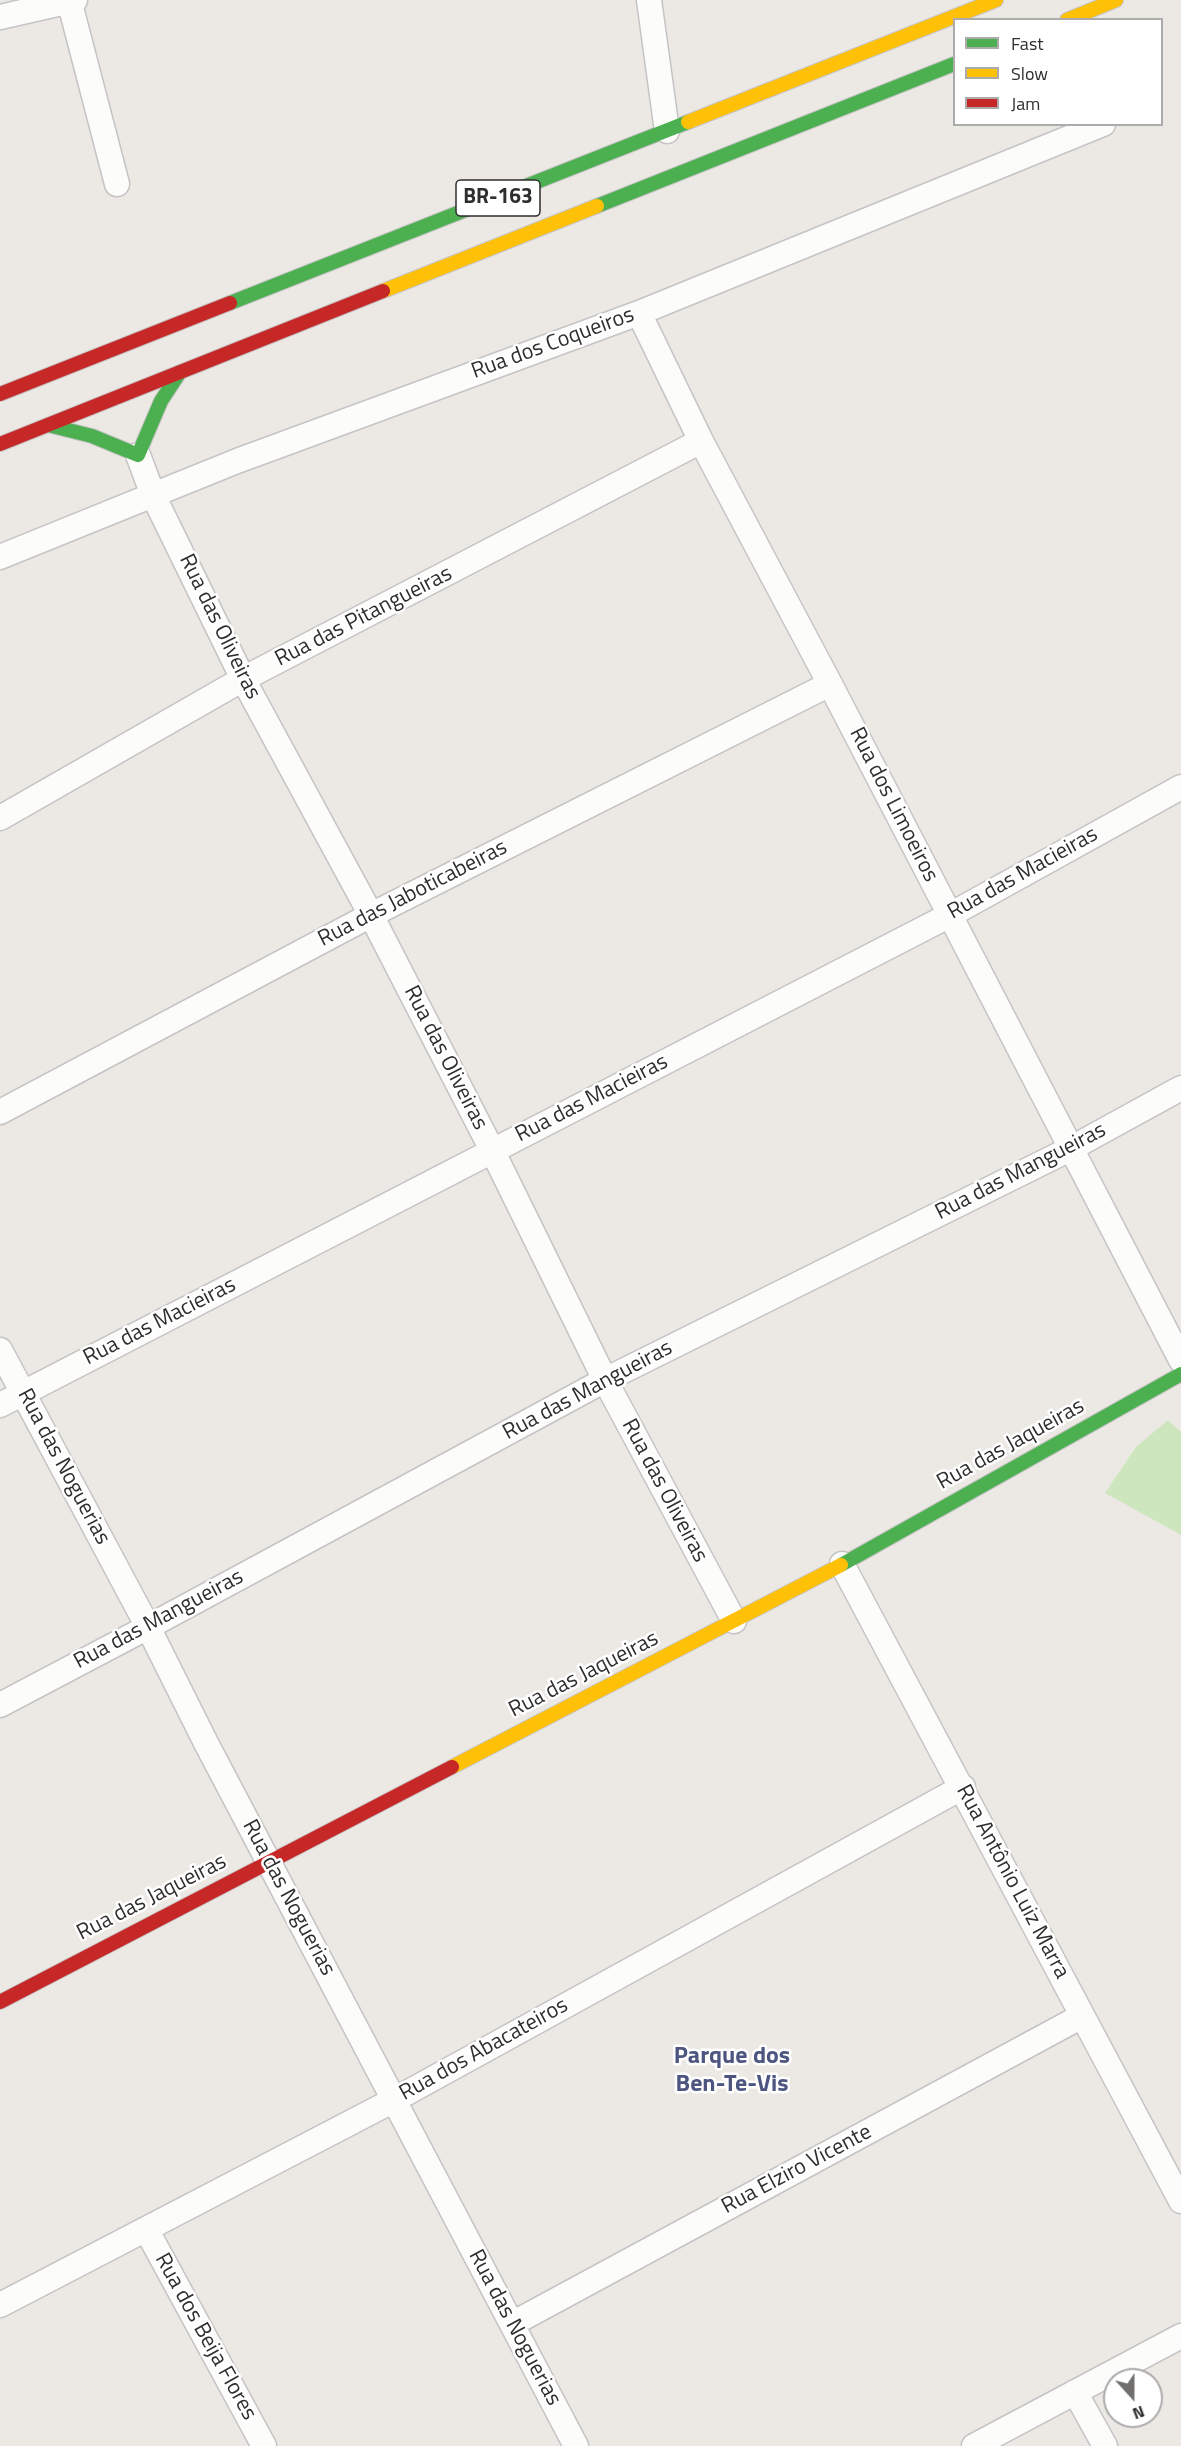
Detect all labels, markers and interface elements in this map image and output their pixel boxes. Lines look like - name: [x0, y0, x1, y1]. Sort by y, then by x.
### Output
- legend: [953, 18, 1163, 126]
- text: Fast: [1011, 30, 1044, 57]
- text: Slow: [1011, 60, 1048, 87]
- text: Jam: [1011, 90, 1040, 117]
- road number: BR-163: [456, 180, 540, 216]
- street label: Rua dos Coqueiros: [468, 302, 638, 386]
- street label: Rua das Oliveiras: [172, 550, 266, 704]
- street label: Rua das Pitangueiras: [271, 561, 457, 673]
- street label: Rua dos Limoeiros: [843, 723, 943, 887]
- street label: Rua das Macieiras: [943, 822, 1103, 926]
- street label: Rua das Jaboticabeiras: [314, 835, 512, 953]
- street label: Rua das Oliveiras: [397, 981, 493, 1135]
- street label: Rua das Macieiras: [511, 1049, 673, 1149]
- street label: Rua das Mangueiras: [931, 1118, 1111, 1226]
- street label: Rua das Macieiras: [79, 1272, 241, 1372]
- street label: Rua das Mangueiras: [499, 1335, 677, 1447]
- street label: Rua das Noguerias: [11, 1384, 115, 1550]
- street label: Rua das Jaqueiras: [933, 1394, 1089, 1496]
- street label: Rua das Oliveiras: [615, 1415, 713, 1567]
- street label: Rua das Mangueiras: [70, 1564, 248, 1676]
- street label: Rua das Jaqueiras: [505, 1626, 663, 1724]
- street label: Rua Antônio Luiz Marra: [950, 1781, 1074, 1983]
- street label: Rua das Noguerias: [236, 1815, 340, 1981]
- street label: Rua das Jaqueiras: [73, 1849, 231, 1947]
- street label: Rua dos Abacateiros: [395, 1993, 573, 2107]
- district label: Parque dos Ben-Te-Vis: [674, 2043, 790, 2099]
- street label: Rua Elziro Vicente: [718, 2119, 876, 2221]
- street label: Rua das Noguerias: [462, 2245, 566, 2411]
- street label: Rua dos Beija Flores: [148, 2249, 262, 2425]
- north arrow: [1103, 2368, 1163, 2428]
- text: N: [1129, 2400, 1148, 2426]

